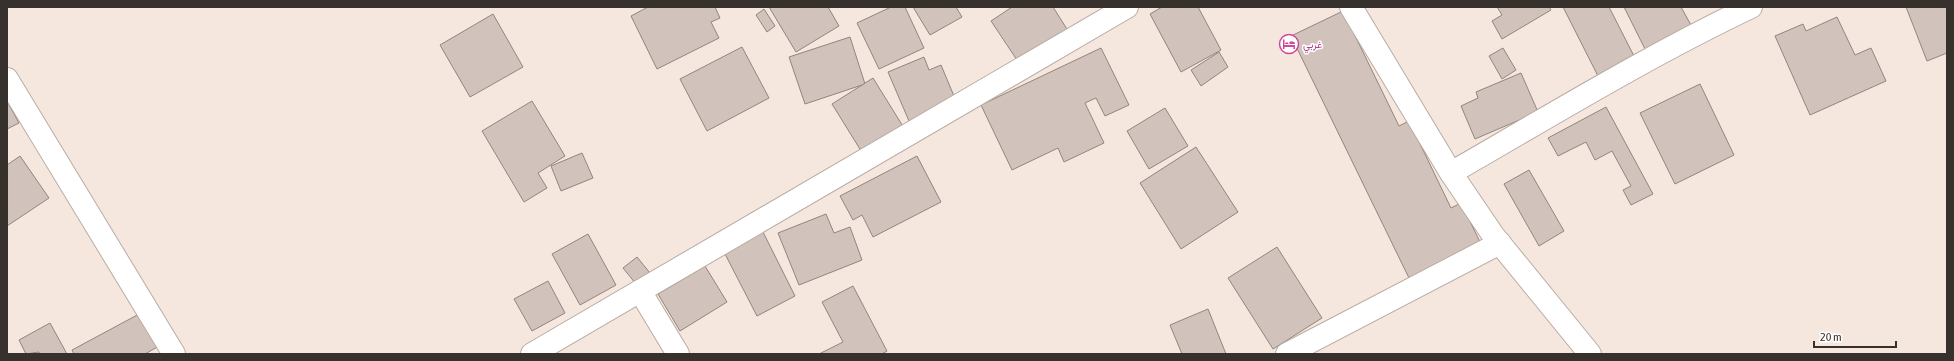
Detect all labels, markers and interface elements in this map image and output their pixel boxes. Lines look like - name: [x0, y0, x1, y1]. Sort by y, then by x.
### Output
- hotel icon: غربي: [1278, 33, 1300, 55]
- place label: غربي: [1303, 39, 1322, 53]
- scale bar: [1814, 323, 1896, 349]
- text: 20 m: [1820, 330, 1842, 344]

